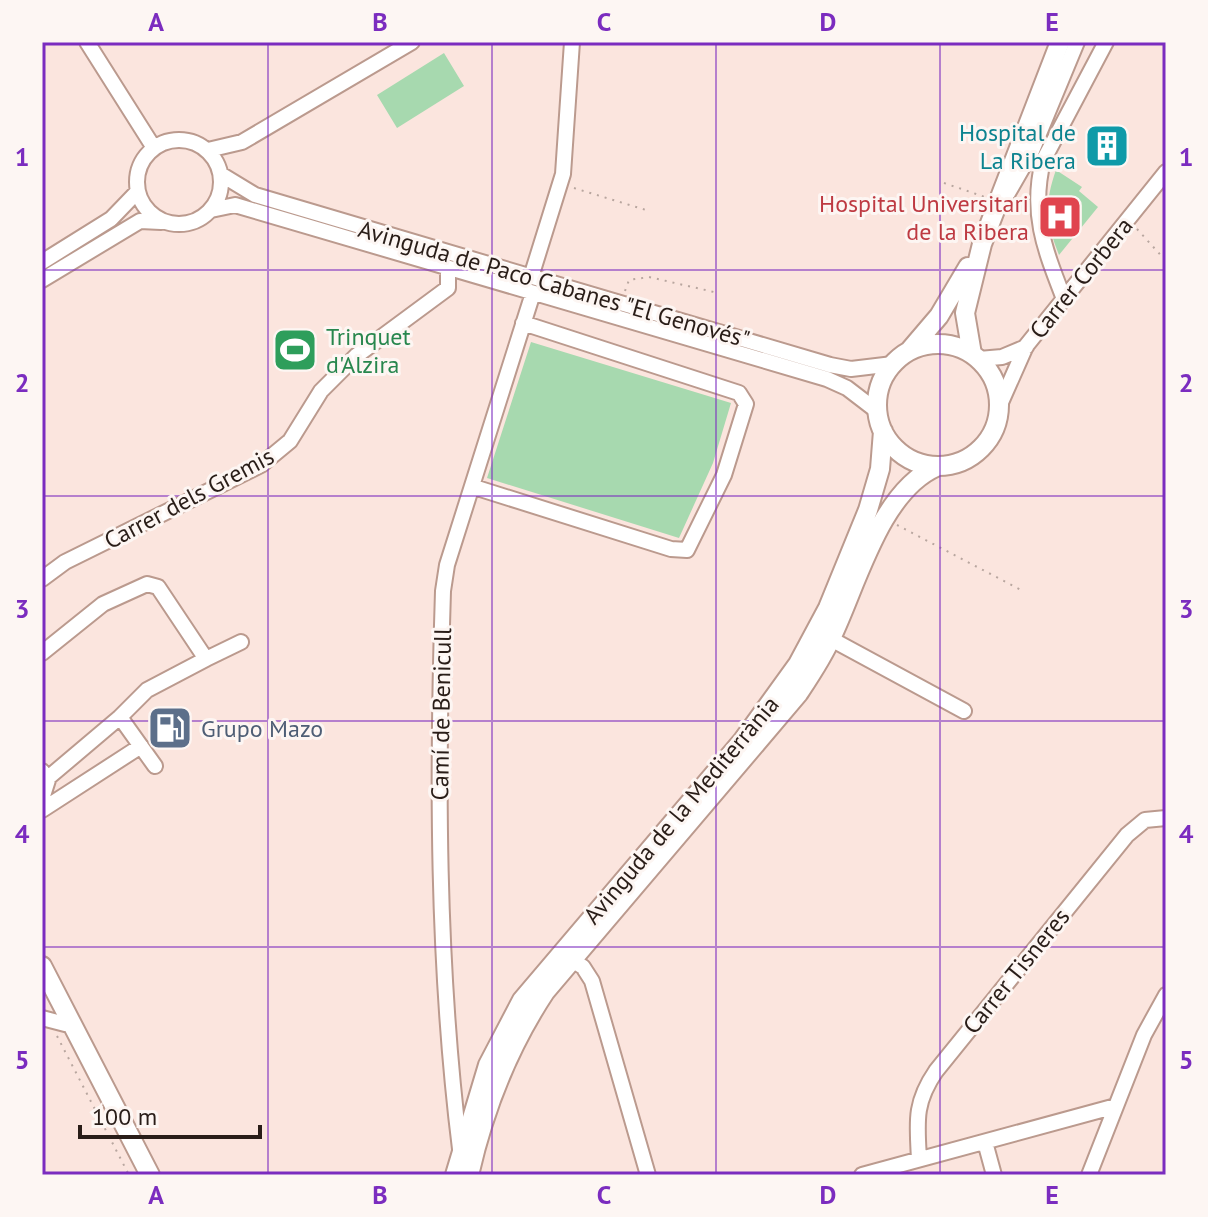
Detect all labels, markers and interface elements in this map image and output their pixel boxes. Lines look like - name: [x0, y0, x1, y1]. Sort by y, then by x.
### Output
- text: A: [148, 5, 164, 38]
- text: B: [372, 5, 388, 38]
- text: C: [597, 5, 611, 38]
- text: D: [820, 5, 836, 38]
- text: E: [1045, 5, 1059, 38]
- place label: Hospital de La Ribera: [959, 117, 1076, 176]
- building icon: Hospital de La Ribera: [1083, 122, 1131, 170]
- text: 1: [15, 140, 29, 173]
- text: 1: [1179, 140, 1193, 173]
- place label: Hospital Universitari de la Ribera: [819, 188, 1029, 247]
- hospital icon: Hospital Universitari de la Ribera: [1036, 193, 1084, 241]
- street label: Carrer Corbera: [1023, 211, 1139, 345]
- street label: Avinguda de Paco Cabanes "El Genovés": [355, 213, 753, 355]
- place label: Trinquet d'Alzira: [326, 321, 411, 380]
- sports icon: Trinquet d'Alzira: [271, 326, 319, 374]
- text: 2: [15, 366, 29, 399]
- text: 2: [1179, 366, 1193, 399]
- street label: Carrer dels Gremis: [99, 440, 279, 556]
- text: 3: [15, 592, 29, 625]
- text: 3: [1179, 592, 1193, 625]
- street label: Camí de Benicull: [424, 627, 458, 801]
- street label: Avinguda de la Mediterrània: [576, 690, 786, 930]
- fuel station icon: Grupo Mazo: [146, 704, 194, 752]
- place label: Grupo Mazo: [201, 713, 323, 744]
- text: 4: [15, 817, 30, 850]
- text: 4: [1179, 817, 1194, 850]
- street label: Carrer Tisneres: [956, 902, 1076, 1040]
- text: 5: [15, 1043, 29, 1076]
- text: 5: [1179, 1043, 1193, 1076]
- scale bar: [80, 1089, 260, 1139]
- text: 100 m: [92, 1101, 157, 1132]
- text: A: [148, 1178, 164, 1211]
- text: B: [372, 1178, 388, 1211]
- text: C: [597, 1178, 611, 1211]
- text: D: [820, 1178, 836, 1211]
- text: E: [1045, 1178, 1059, 1211]

